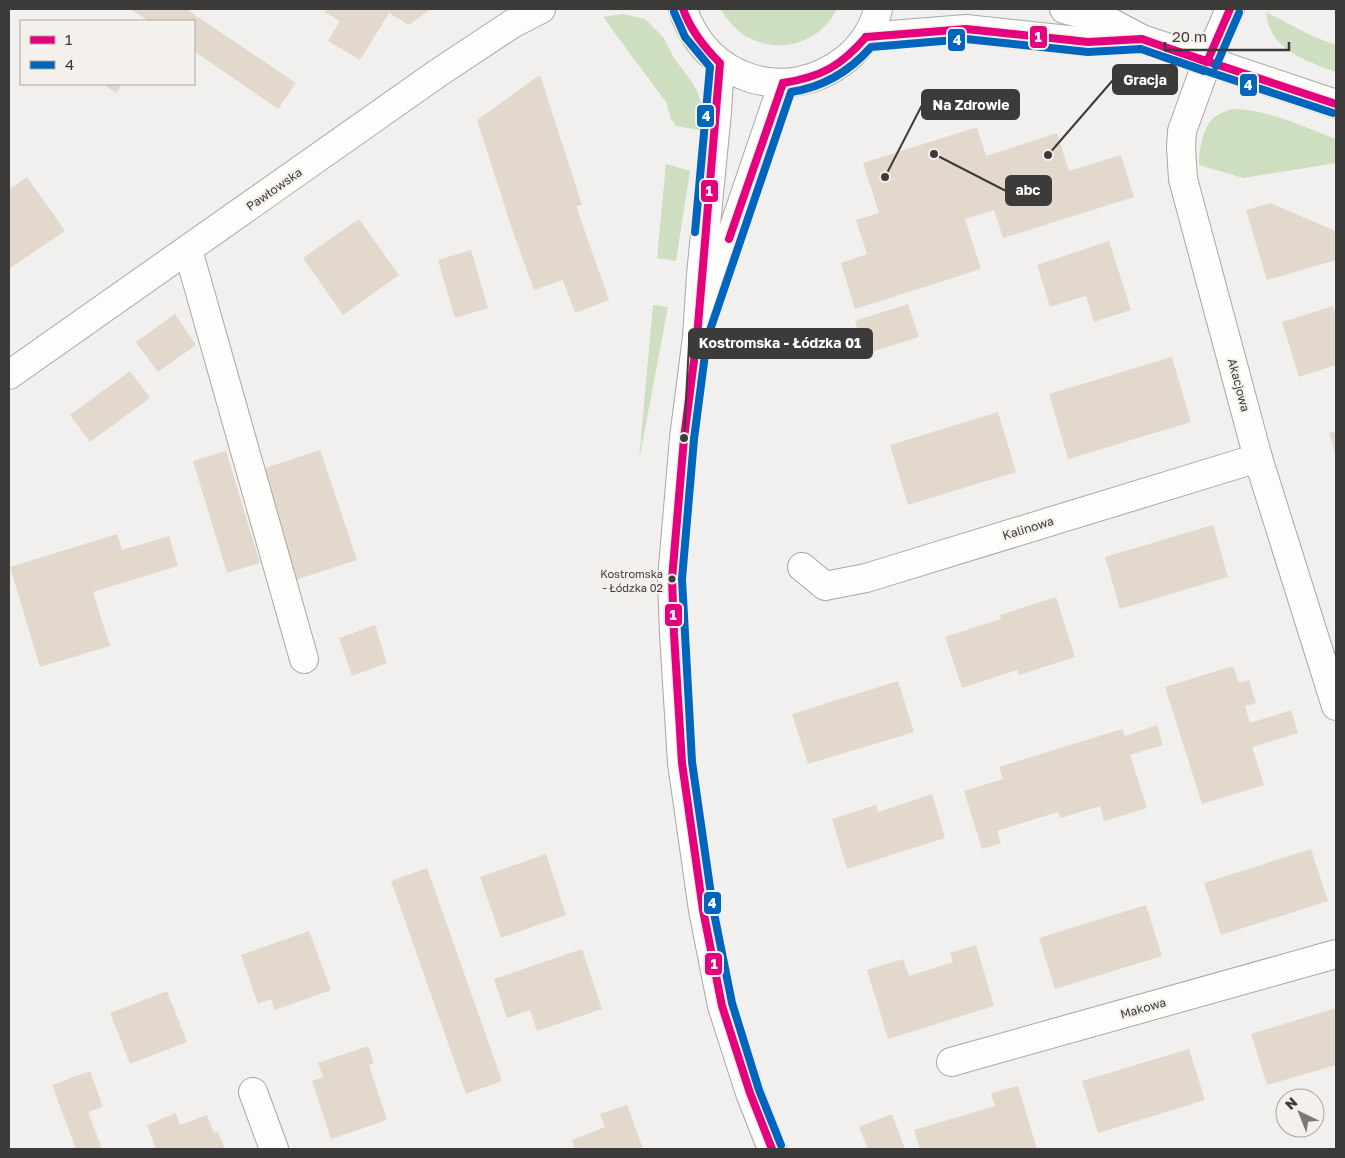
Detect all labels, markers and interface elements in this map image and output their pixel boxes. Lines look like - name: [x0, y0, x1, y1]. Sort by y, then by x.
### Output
- legend: [20, 20, 195, 85]
- scale bar: [1165, 20, 1289, 52]
- line badge: 1: [1029, 25, 1048, 49]
- text: 20 m: [1172, 27, 1207, 45]
- line badge: 4: [947, 28, 966, 52]
- text: 1: [1034, 28, 1042, 45]
- text: 1: [65, 30, 72, 48]
- text: 4: [953, 31, 962, 48]
- text: 4: [65, 55, 74, 73]
- callout: Gracja: [1113, 65, 1177, 94]
- text: Gracja: [1123, 71, 1167, 88]
- line badge: 4: [1239, 73, 1258, 97]
- text: 4: [1244, 76, 1253, 93]
- callout: Na Zdrowie: [922, 90, 1019, 119]
- text: Na Zdrowie: [933, 96, 1009, 113]
- line badge: 4: [696, 104, 715, 128]
- text: 4: [702, 107, 711, 124]
- street label: Pawłowska: [243, 164, 305, 214]
- callout: abc: [1006, 176, 1051, 205]
- line badge: 1: [700, 179, 719, 203]
- text: abc: [1016, 181, 1040, 198]
- text: 1: [705, 182, 713, 199]
- callout: Kostromska - Łódzka 01: [689, 329, 872, 358]
- text: Kostromska - Łódzka 01: [699, 334, 861, 351]
- street label: Akacjowa: [1225, 357, 1253, 413]
- street label: Kalinowa: [1001, 513, 1055, 543]
- place label: Kostromska - Łódzka 02: [600, 567, 663, 594]
- marker: Kostromska - Łódzka 02: [667, 574, 677, 584]
- line badge: 1: [664, 603, 683, 627]
- text: 1: [669, 606, 677, 623]
- line badge: 4: [703, 891, 722, 915]
- text: 4: [708, 894, 717, 911]
- line badge: 1: [704, 952, 723, 976]
- text: 1: [710, 955, 718, 972]
- street label: Makowa: [1118, 994, 1168, 1022]
- north arrow: [1275, 1088, 1325, 1138]
- text: N: [1281, 1093, 1300, 1113]

